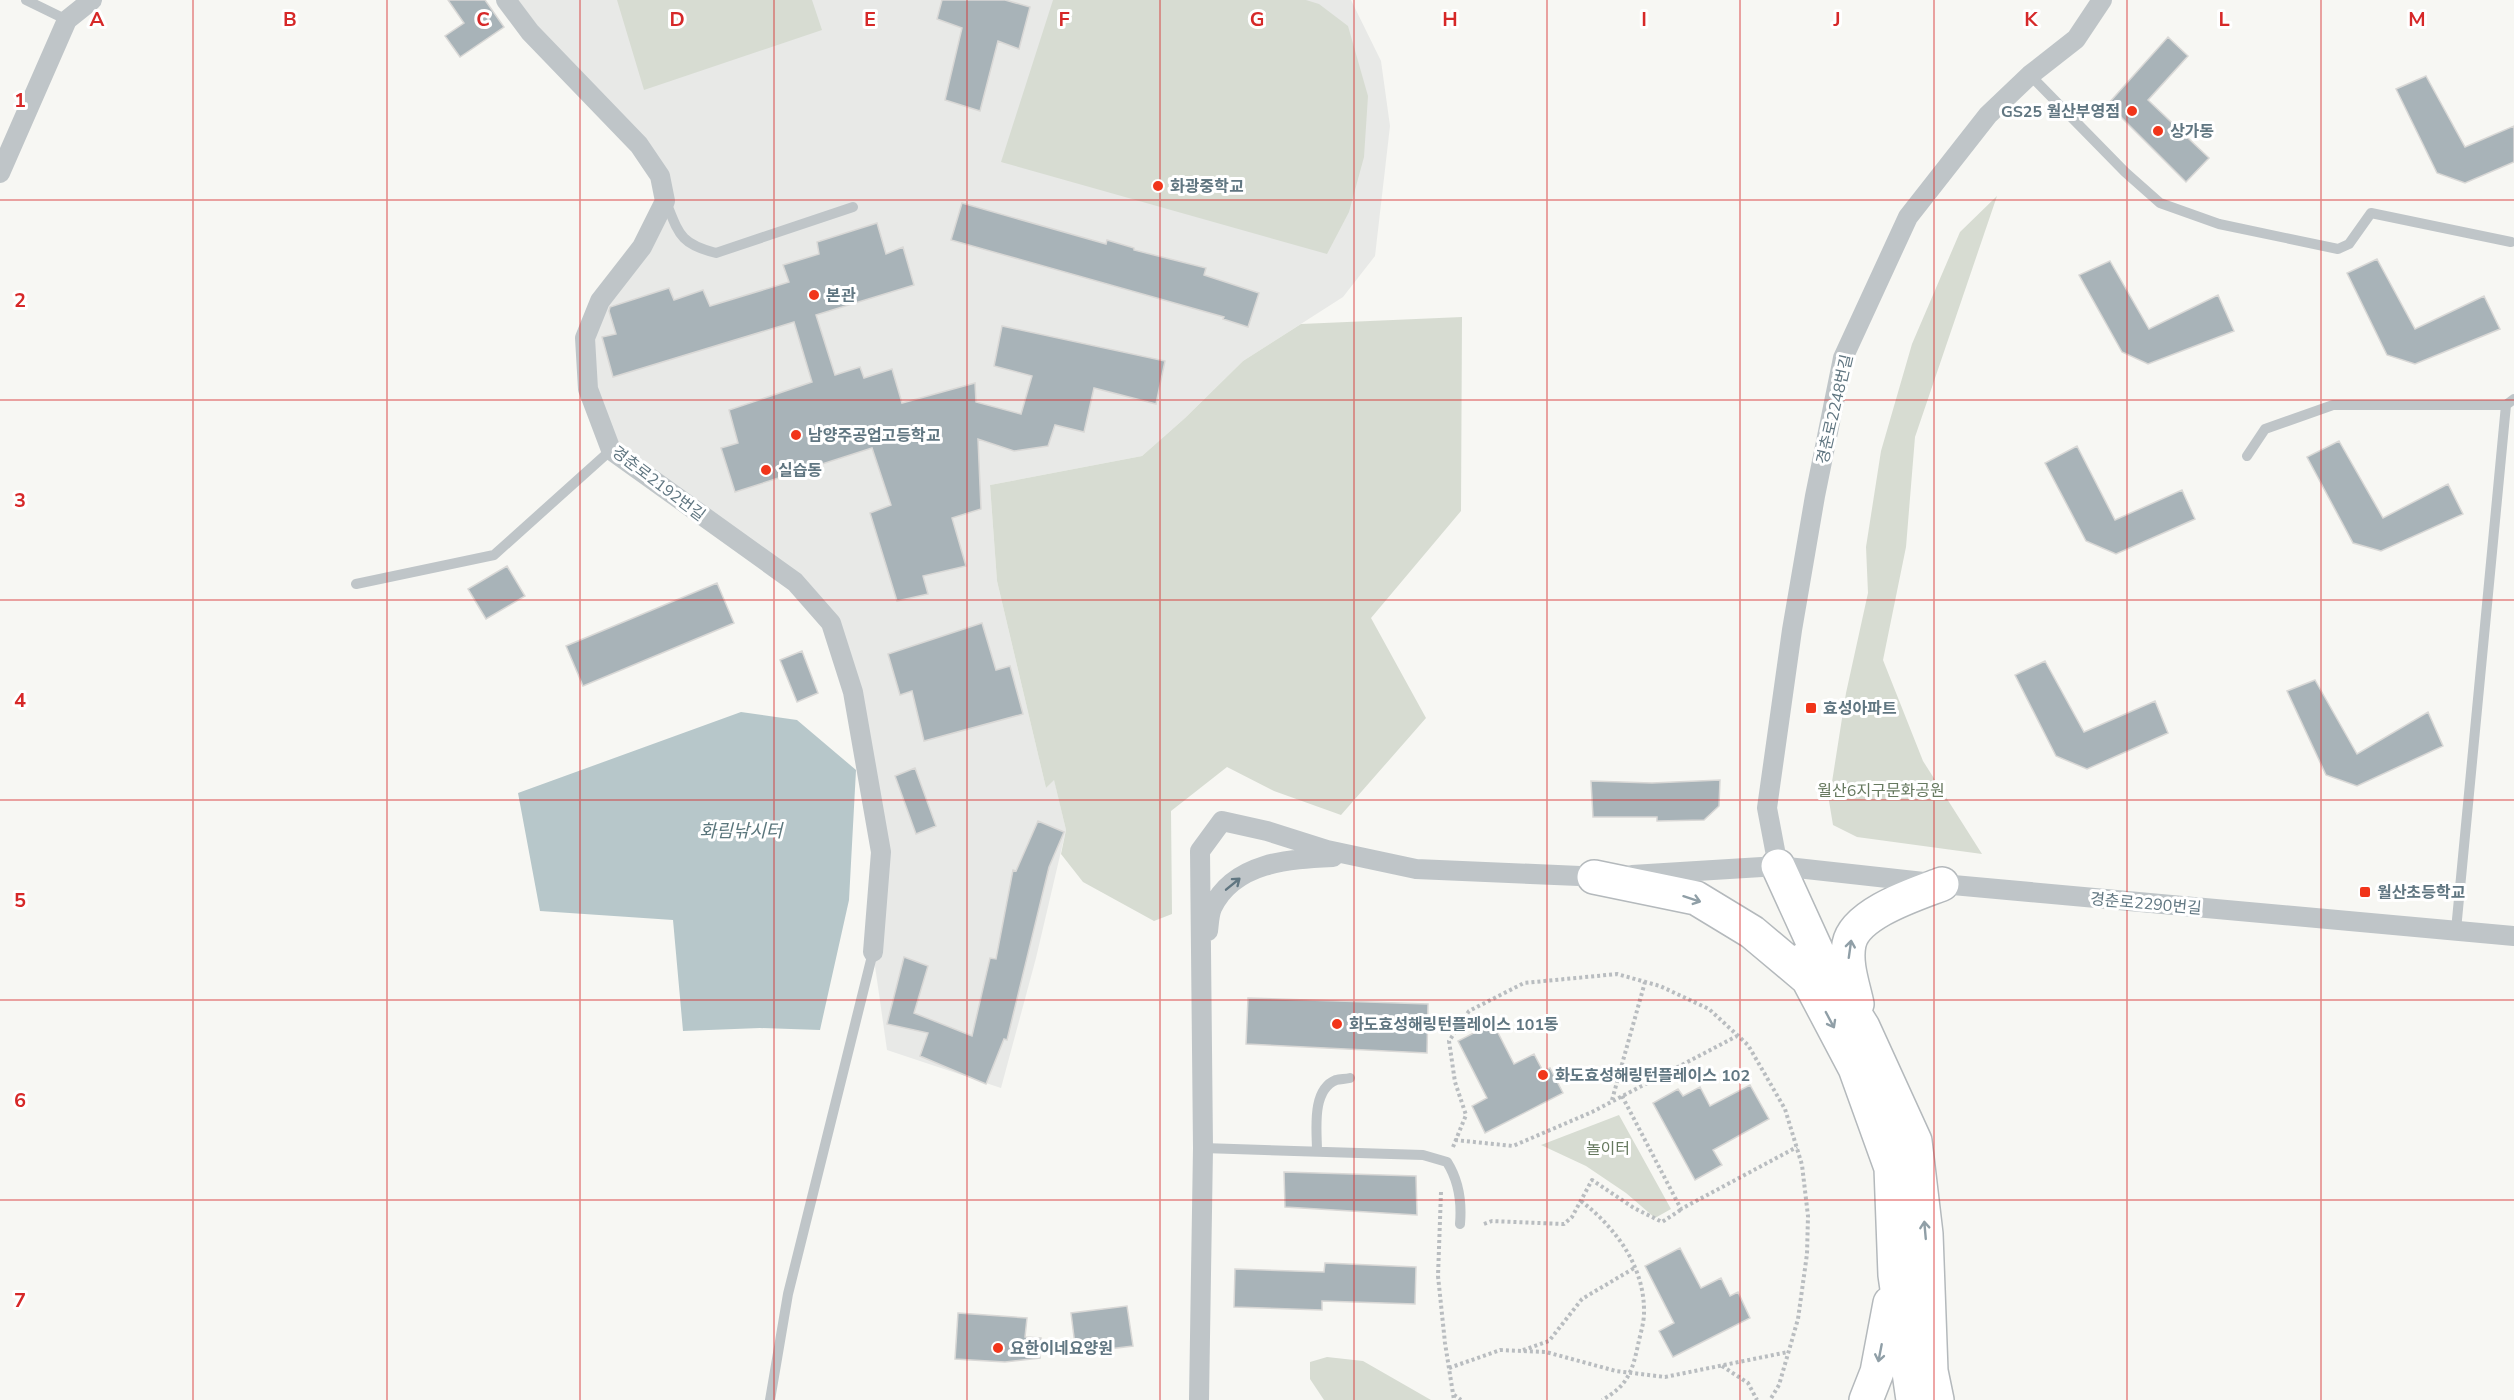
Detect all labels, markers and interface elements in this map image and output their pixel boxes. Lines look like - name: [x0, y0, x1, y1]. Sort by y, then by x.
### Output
- text: A: [90, 6, 105, 33]
- text: B: [283, 6, 297, 33]
- text: C: [476, 6, 490, 33]
- text: D: [669, 6, 685, 33]
- text: E: [864, 6, 876, 33]
- text: F: [1058, 6, 1070, 33]
- text: G: [1250, 6, 1264, 33]
- text: H: [1442, 6, 1458, 33]
- text: I: [1641, 6, 1647, 33]
- text: J: [1832, 6, 1841, 33]
- text: K: [2024, 6, 2038, 33]
- text: L: [2218, 6, 2230, 33]
- text: M: [2408, 6, 2426, 33]
- text: 1: [14, 87, 26, 114]
- place label: GS25 월산부영점: [2001, 101, 2120, 123]
- marker: GS25 월산부영점: [2125, 104, 2139, 118]
- place label: 상가동: [2170, 121, 2214, 143]
- marker: 상가동: [2151, 124, 2165, 138]
- place label: 화광중학교: [1170, 176, 1244, 198]
- marker: 화광중학교: [1151, 179, 1165, 193]
- place label: 본관: [826, 285, 856, 307]
- text: 2: [14, 287, 26, 314]
- marker: 본관: [807, 288, 821, 302]
- street label: 경춘로2248번길: [1812, 352, 1858, 466]
- place label: 남양주공업고등학교: [808, 425, 941, 447]
- marker: 남양주공업고등학교: [789, 428, 803, 442]
- street label: 경춘로2192번길: [607, 441, 710, 526]
- place label: 실습동: [778, 460, 822, 482]
- marker: 실습동: [759, 463, 773, 477]
- text: 3: [14, 487, 26, 514]
- text: 4: [14, 687, 26, 714]
- place label: 효성아파트: [1823, 698, 1897, 720]
- marker: 효성아파트: [1804, 701, 1818, 715]
- park label: 월산6지구문화공원: [1817, 780, 1945, 802]
- water label: 화림낚시터: [700, 819, 785, 843]
- one-way arrow: [1225, 878, 1241, 891]
- place label: 월산초등학교: [2377, 882, 2466, 904]
- marker: 월산초등학교: [2358, 885, 2372, 899]
- text: 5: [14, 887, 26, 914]
- street label: 경춘로2290번길: [2089, 888, 2203, 920]
- one-way arrow: [1683, 894, 1701, 905]
- one-way arrow: [1845, 940, 1856, 959]
- one-way arrow: [1825, 1011, 1836, 1029]
- place label: 화도효성해링턴플레이스 101동: [1349, 1014, 1559, 1036]
- marker: 화도효성해링턴플레이스 101동: [1330, 1017, 1344, 1031]
- place label: 화도효성해링턴플레이스 102: [1555, 1065, 1750, 1087]
- marker: 화도효성해링턴플레이스 102: [1536, 1068, 1550, 1082]
- text: 6: [14, 1087, 26, 1114]
- park label: 놀이터: [1586, 1138, 1630, 1160]
- one-way arrow: [1919, 1221, 1930, 1241]
- text: 7: [14, 1287, 26, 1314]
- place label: 요한이네요양원: [1010, 1338, 1113, 1360]
- marker: 요한이네요양원: [991, 1341, 1005, 1355]
- one-way arrow: [1875, 1343, 1886, 1362]

